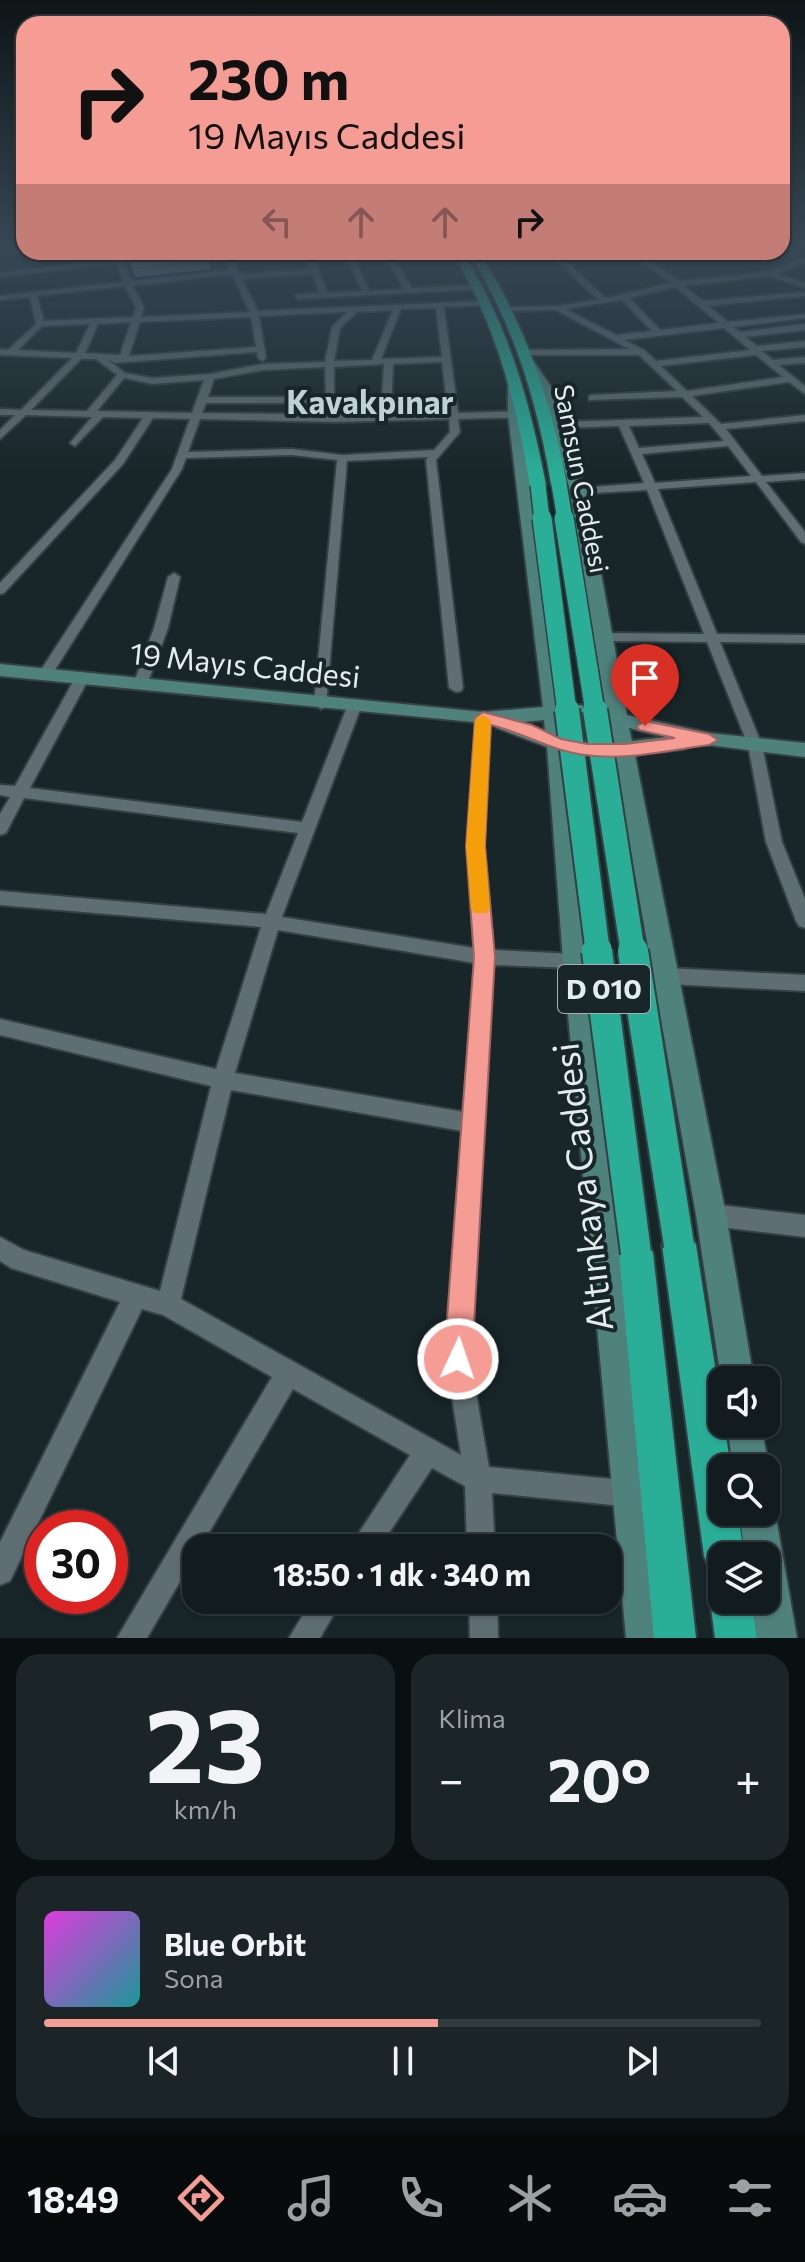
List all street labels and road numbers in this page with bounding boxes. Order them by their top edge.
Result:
street label: Samsun Caddesi [549,382,616,576]
street label: 19 Mayıs Caddesi [128,633,362,694]
road number: D 010 [558,965,650,1013]
street label: Altınkaya Caddesi [541,1041,621,1334]

